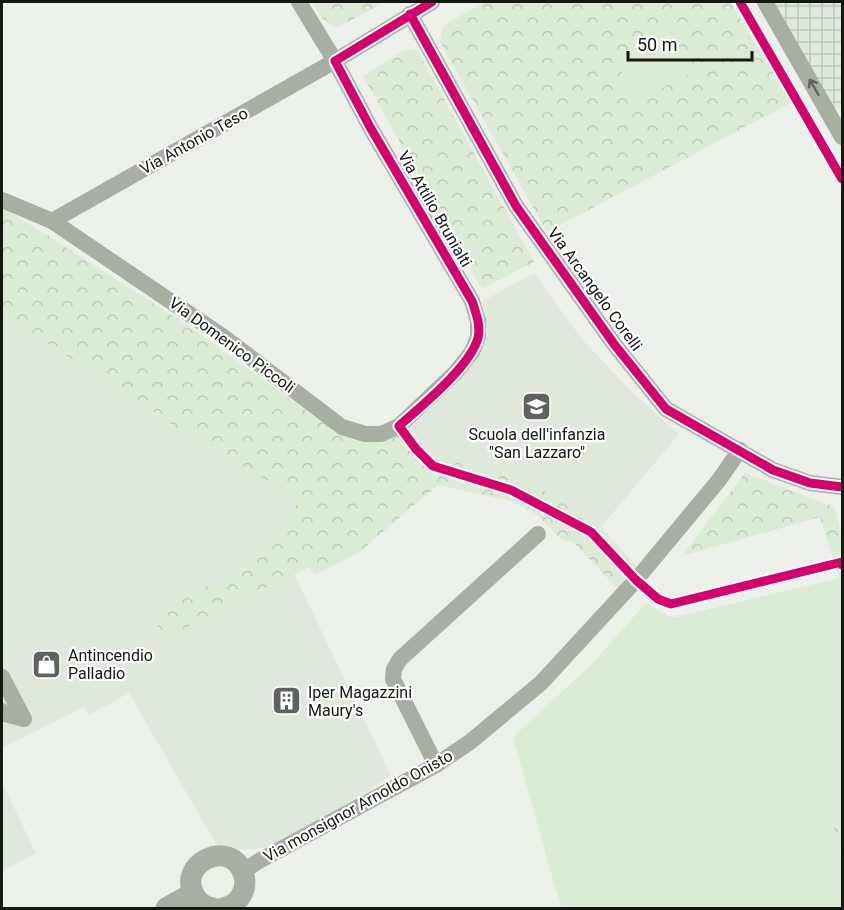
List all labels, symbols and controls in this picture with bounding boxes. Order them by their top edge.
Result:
scale bar [628,24,752,62]
text: 50 m [637,34,677,55]
one-way arrow [807,78,819,95]
street label: Via Antonio Teso [137,104,251,178]
street label: Via Attilio Brunialti [394,148,476,270]
street label: Via Arcangelo Corelli [544,224,646,354]
street label: Via Domenico Piccoli [165,293,299,397]
school or university icon: Scuola dell'infanzia "San Lazzaro" [521,390,553,422]
place label: Scuola dell'infanzia "San Lazzaro" [469,425,605,462]
place label: Antincendio Palladio [68,646,153,683]
shop icon: Antincendio Palladio [31,648,63,680]
place label: Iper Magazzini Maury's [308,683,412,720]
building icon: Iper Magazzini Maury's [271,685,303,717]
street label: Via monsignor Arnoldo Onisto [260,746,456,866]

